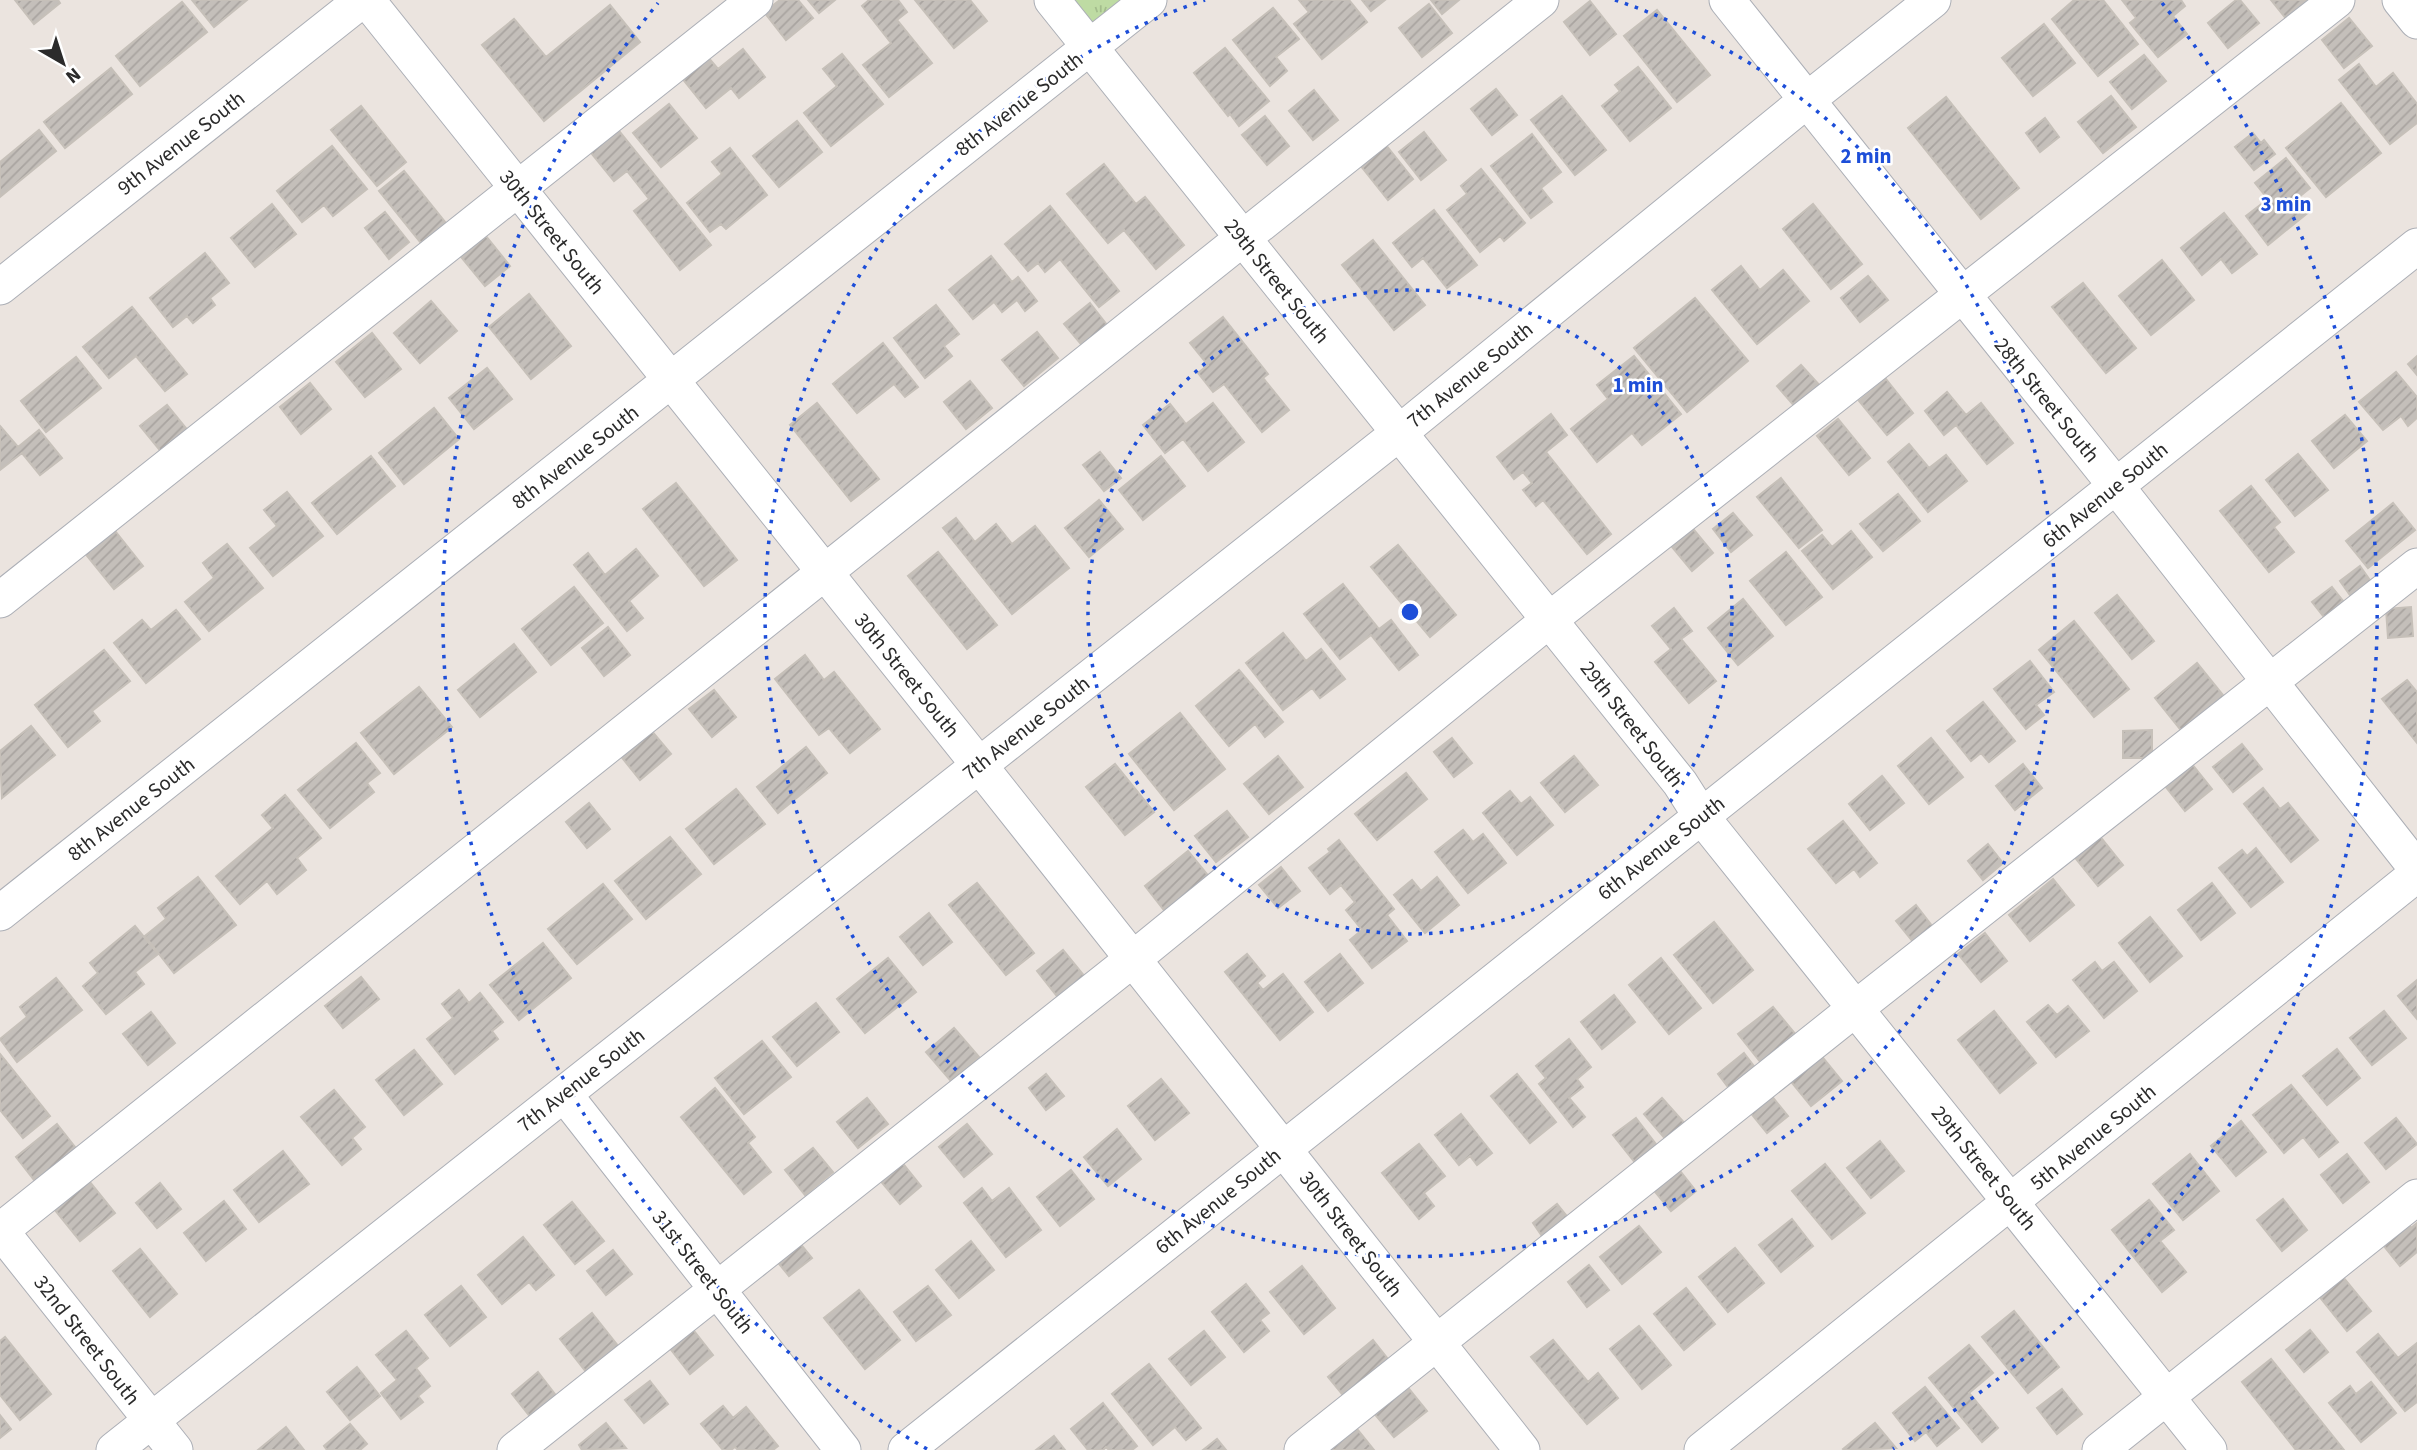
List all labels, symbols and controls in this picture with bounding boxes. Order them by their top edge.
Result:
north arrow [28,28,98,98]
street label: 8th Avenue South [949,45,1089,163]
text: N [59,61,86,90]
street label: 9th Avenue South [111,84,251,202]
text: 2 min [1840,141,1892,171]
street label: 30th Street South [492,163,612,301]
text: 3 min [2260,189,2312,219]
street label: 29th Street South [1217,212,1337,350]
street label: 7th Avenue South [1400,315,1540,435]
street label: 28th Street South [1987,331,2107,469]
text: 1 min [1612,370,1664,400]
street label: 8th Avenue South [505,398,645,516]
street label: 6th Avenue South [2035,435,2175,555]
centre of rings [1398,600,1422,624]
street label: 30th Street South [847,606,967,744]
street label: 29th Street South [1573,655,1691,793]
street label: 7th Avenue South [956,669,1096,787]
street label: 8th Avenue South [61,750,201,868]
street label: 6th Avenue South [1591,789,1731,907]
street label: 7th Avenue South [511,1021,651,1139]
street label: 5th Avenue South [2023,1077,2163,1197]
street label: 29th Street South [1924,1099,2044,1237]
street label: 6th Avenue South [1148,1141,1288,1261]
street label: 30th Street South [1292,1165,1410,1303]
street label: 31st Street South [645,1204,761,1340]
street label: 32nd Street South [27,1269,147,1411]

